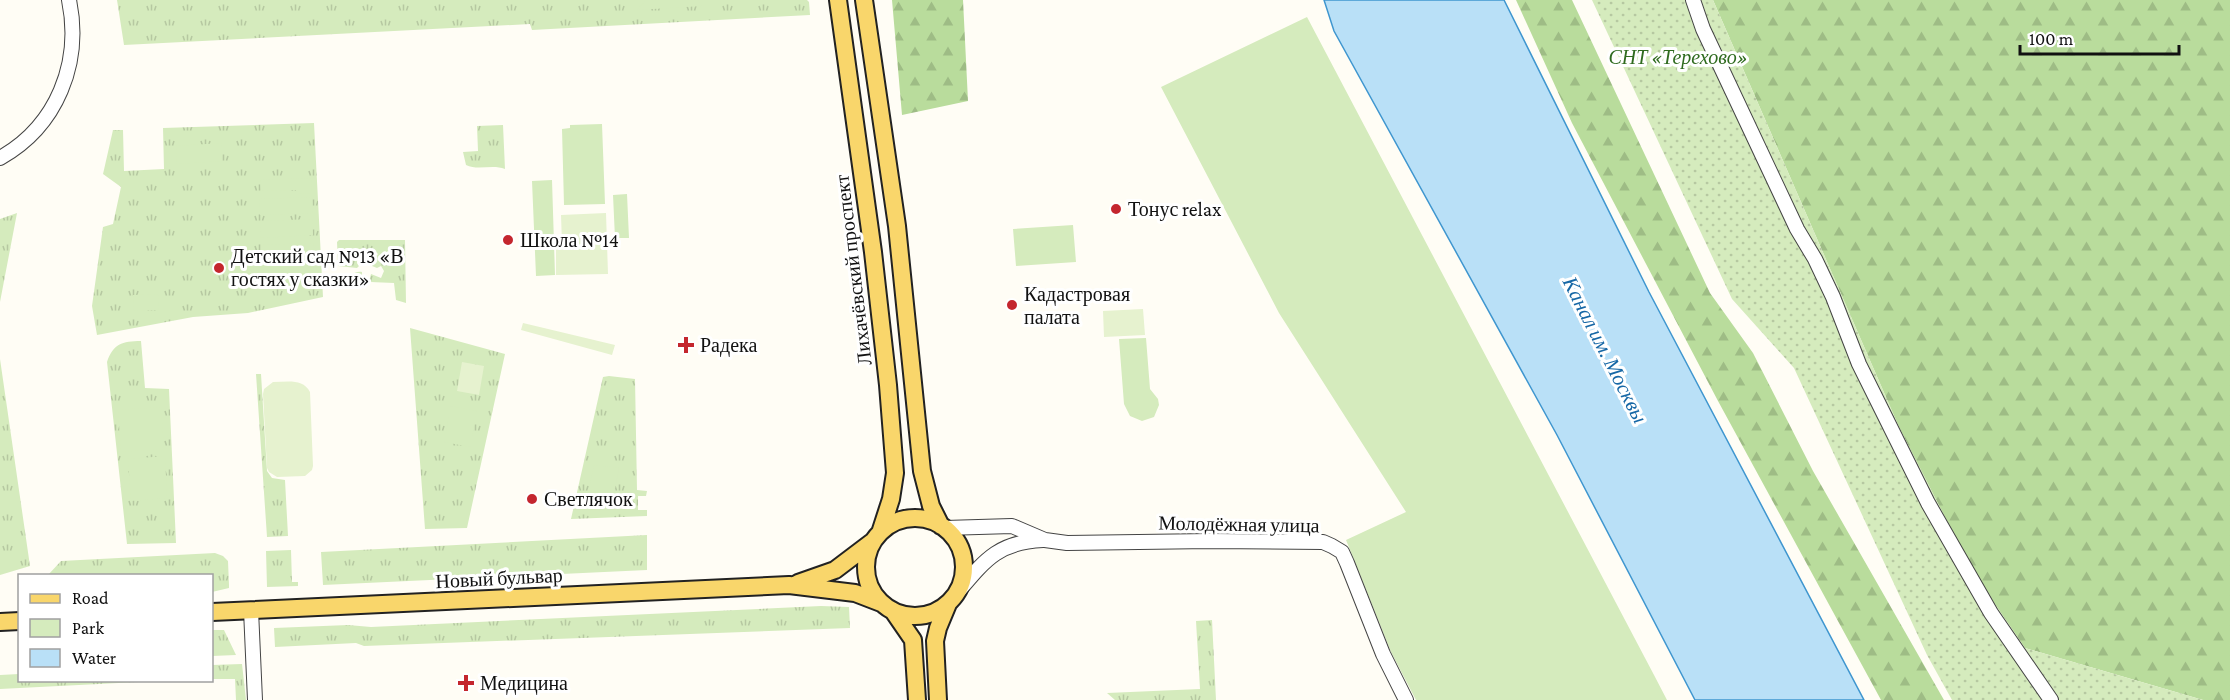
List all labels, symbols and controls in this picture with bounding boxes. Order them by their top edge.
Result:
scale bar [2020,18,2179,56]
text: 100 m [2029,29,2074,49]
park label: СНТ «Терехово» [1608,46,1748,69]
street label: Лихачёвский проспект [830,173,877,367]
place label: Тонус relax [1128,198,1222,221]
marker: Тонус relax [1109,202,1123,216]
place label: Школа №14 [520,229,619,251]
marker: Школа №14 [501,233,515,247]
place label: Детский сад №13 «В гостях у сказки» [231,245,404,291]
marker: Детский сад №13 «В гостях у сказки» [212,261,226,275]
water label: Канал им. Москвы [1557,272,1652,427]
place label: Кадастровая палата [1024,283,1130,328]
marker: Кадастровая палата [1005,298,1019,312]
place label: Радека [700,334,757,357]
marker: Радека [677,336,695,354]
place label: Светлячок [544,488,633,510]
marker: Светлячок [525,492,539,506]
street label: Молодёжная улица [1158,512,1320,537]
street label: Новый бульвар [435,564,563,593]
legend [18,574,213,682]
text: Road [72,588,109,608]
text: Park [72,618,104,638]
text: Water [72,648,117,668]
place label: Медицина [480,672,568,695]
marker: Медицина [457,674,475,692]

